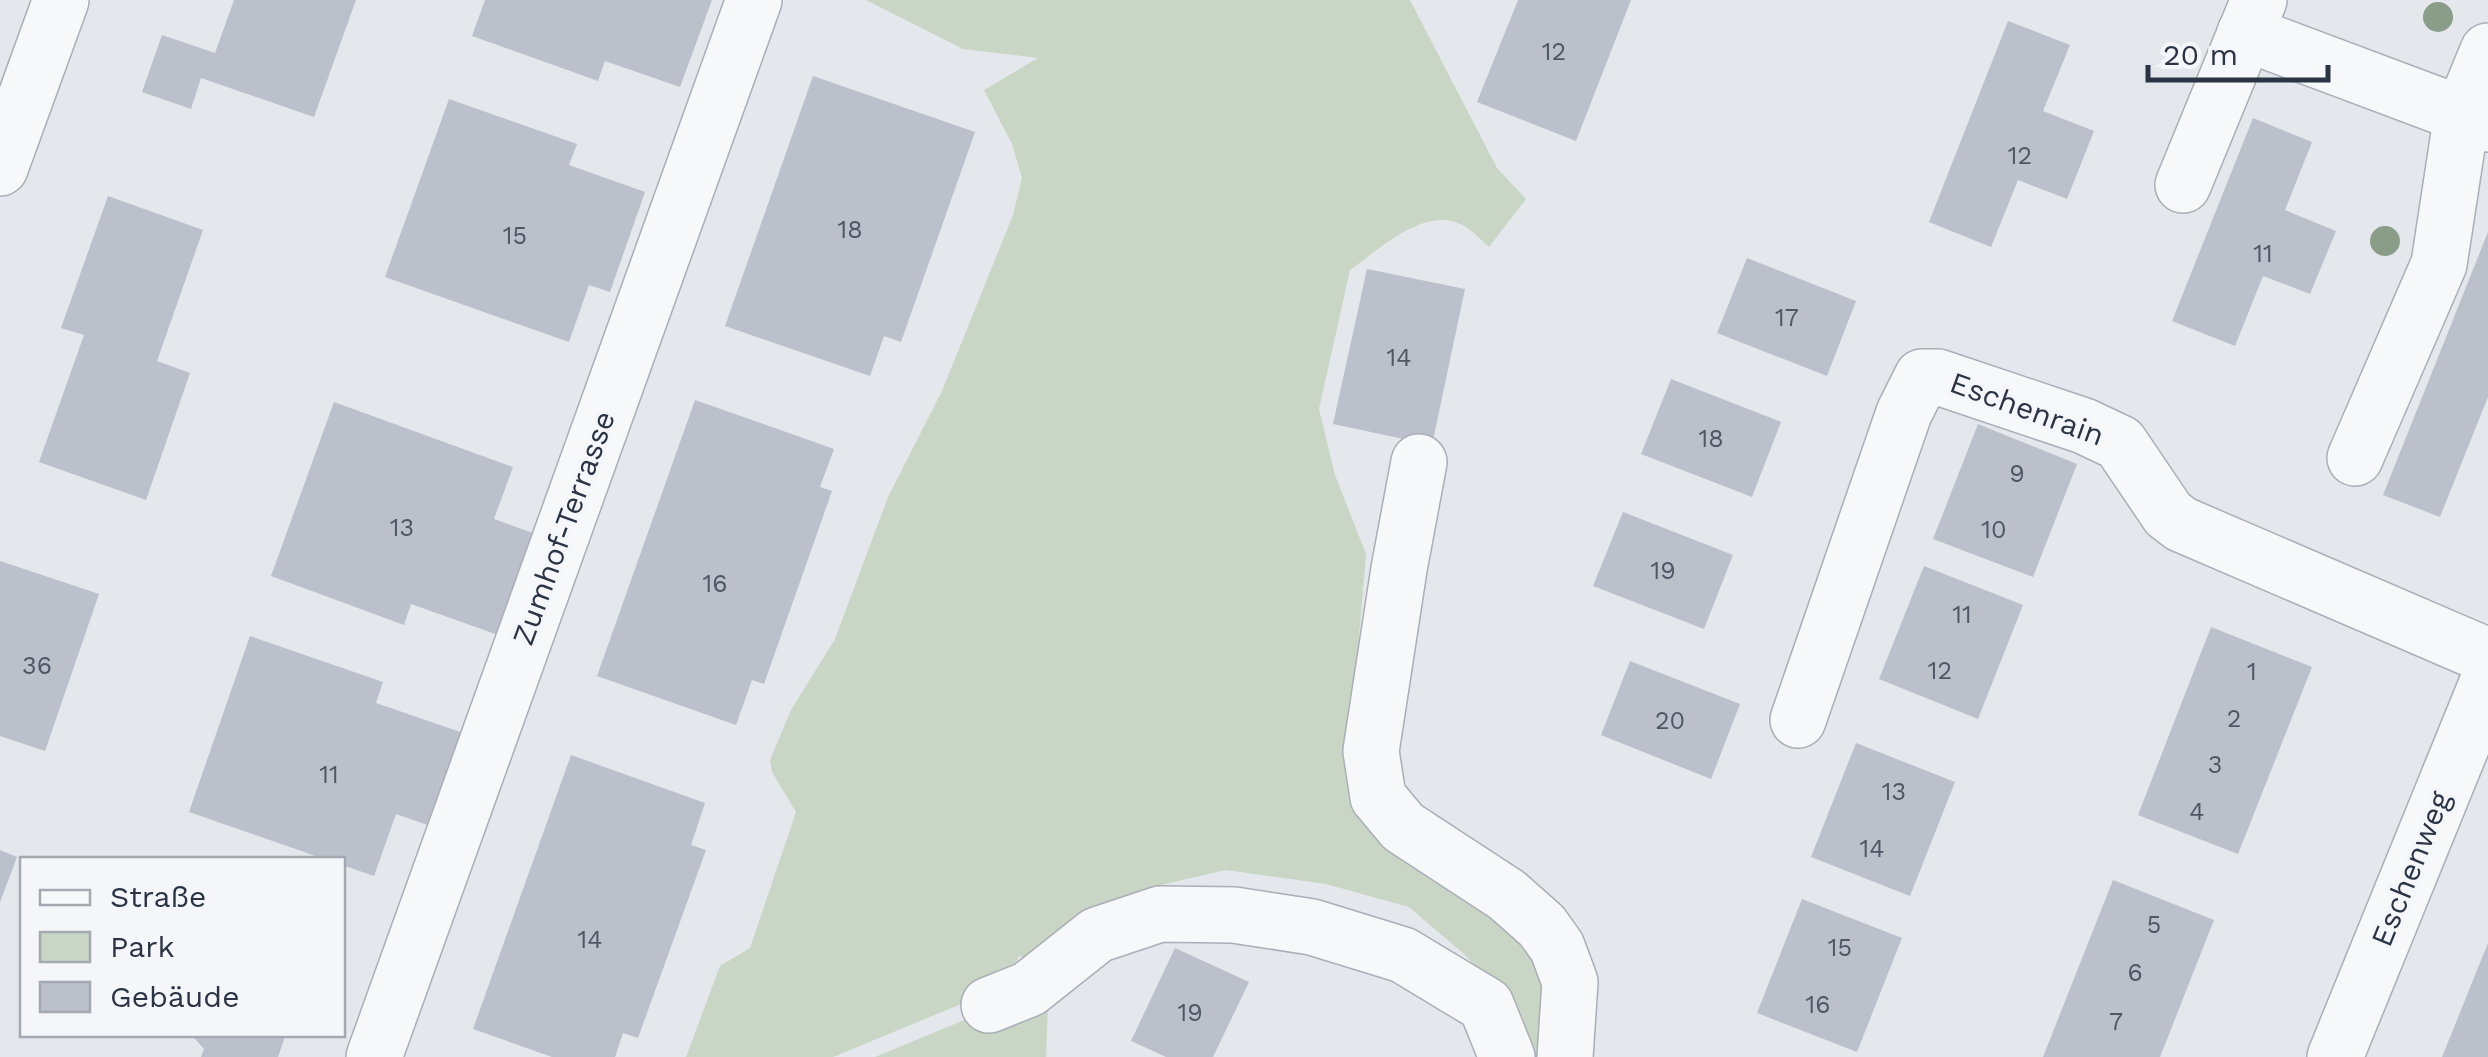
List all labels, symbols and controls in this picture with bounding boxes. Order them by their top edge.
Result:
scale bar [2148,20,2328,82]
house number: 12 [1542,37,1566,66]
text: 20 m [2163,37,2238,72]
house number: 12 [2008,141,2032,170]
house number: 18 [837,215,863,244]
house number: 15 [503,221,527,250]
house number: 11 [2253,239,2273,268]
house number: 17 [1775,303,1799,332]
house number: 14 [1386,343,1412,372]
street label: Eschenrain [1945,364,2109,453]
street label: Zumhof-Terrasse [505,406,622,650]
house number: 18 [1698,424,1724,453]
house number: 9 [2009,459,2025,488]
house number: 13 [390,513,414,542]
house number: 10 [1981,515,2007,544]
house number: 19 [1650,556,1676,585]
house number: 16 [703,569,727,598]
house number: 11 [1952,600,1972,629]
house number: 36 [22,651,52,680]
house number: 12 [1928,656,1952,685]
house number: 1 [2247,657,2257,686]
house number: 2 [2227,704,2241,733]
house number: 20 [1655,706,1685,735]
house number: 3 [2208,750,2222,779]
house number: 11 [319,760,339,789]
house number: 13 [1882,777,1906,806]
street label: Eschenweg [2364,786,2457,951]
house number: 4 [2189,797,2205,826]
house number: 14 [1859,834,1885,863]
legend [20,857,345,1037]
text: Straße [110,879,206,914]
house number: 5 [2147,910,2161,939]
house number: 14 [577,925,603,954]
text: Park [110,929,175,964]
house number: 15 [1828,933,1852,962]
house number: 6 [2127,958,2143,987]
text: Gebäude [110,979,239,1014]
house number: 16 [1806,990,1830,1019]
house number: 19 [1177,998,1203,1027]
house number: 7 [2109,1007,2123,1036]

